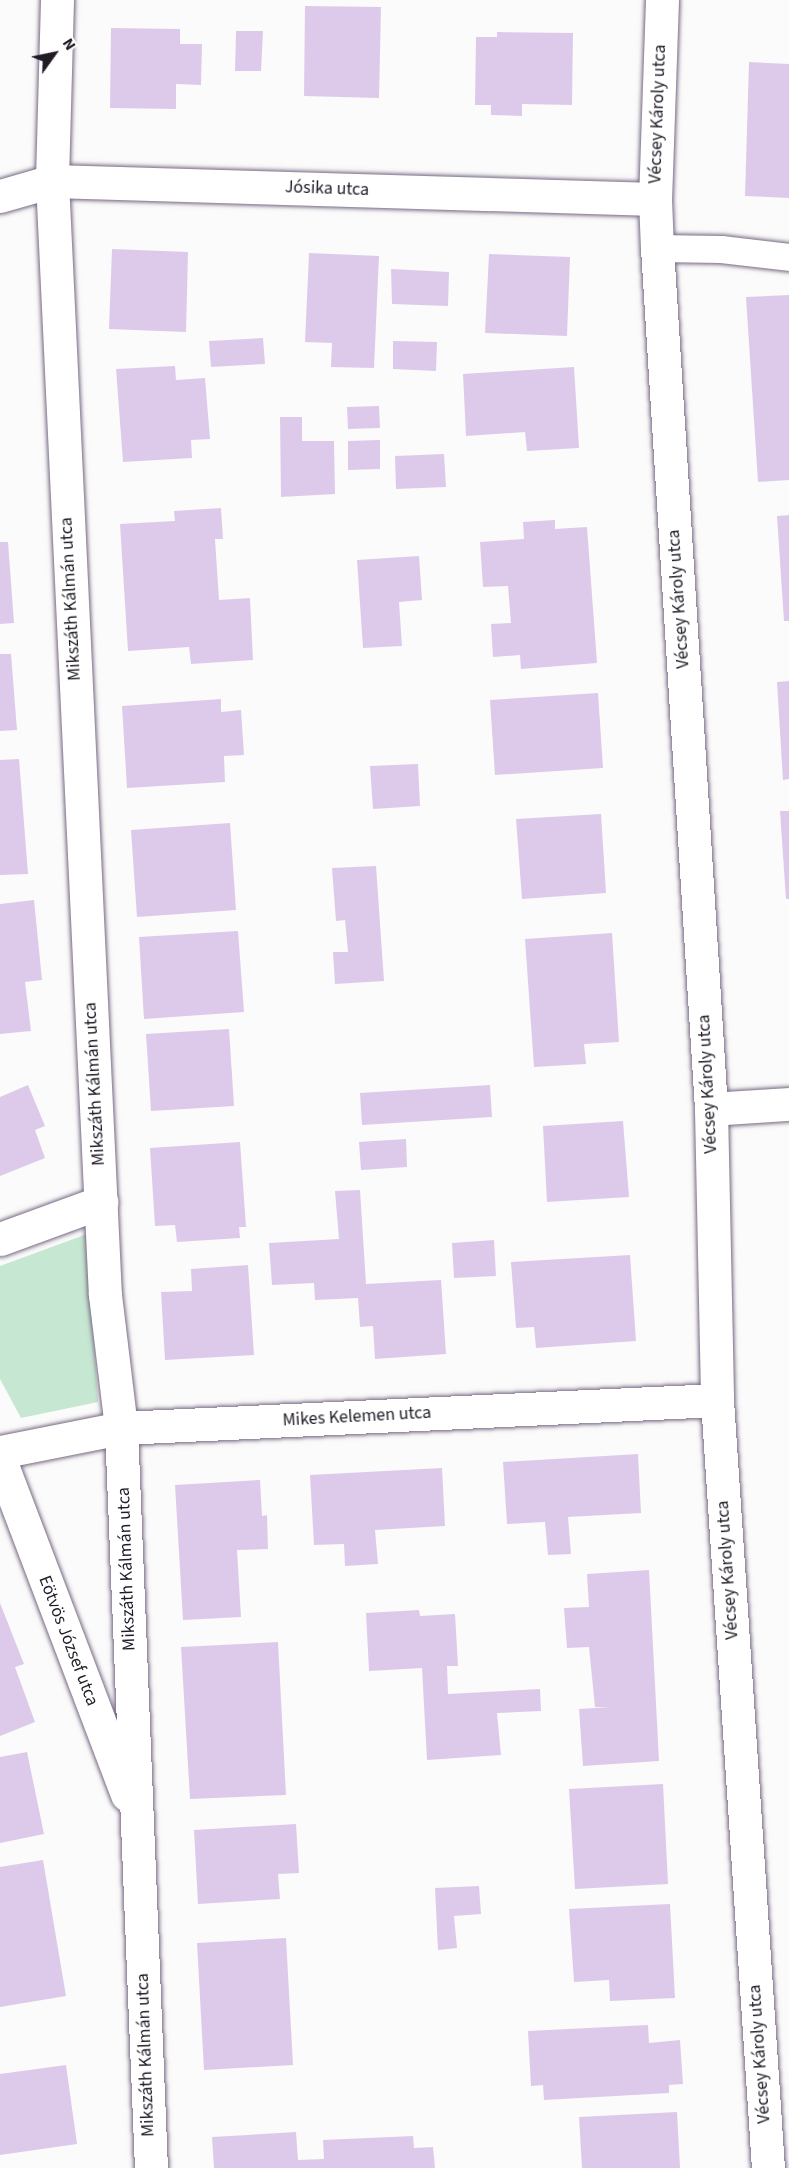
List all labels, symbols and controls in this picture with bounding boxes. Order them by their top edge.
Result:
north arrow [24,24,84,84]
text: N [57,34,81,55]
street label: Vécsey Károly utca [645,44,671,184]
street label: Jósika utca [284,177,370,201]
street label: Mikszáth Kálmán utca [56,517,86,681]
street label: Vécsey Károly utca [663,529,695,669]
street label: Mikszáth Kálmán utca [80,1002,110,1166]
street label: Vécsey Károly utca [694,1014,722,1154]
street label: Mikes Kelemen utca [282,1402,432,1432]
street label: Mikszáth Kálmán utca [113,1487,141,1651]
street label: Vécsey Károly utca [712,1500,744,1640]
street label: Eötvös József utca [33,1573,103,1709]
street label: Mikszáth Kálmán utca [132,1973,160,2137]
street label: Vécsey Károly utca [744,1984,776,2124]

